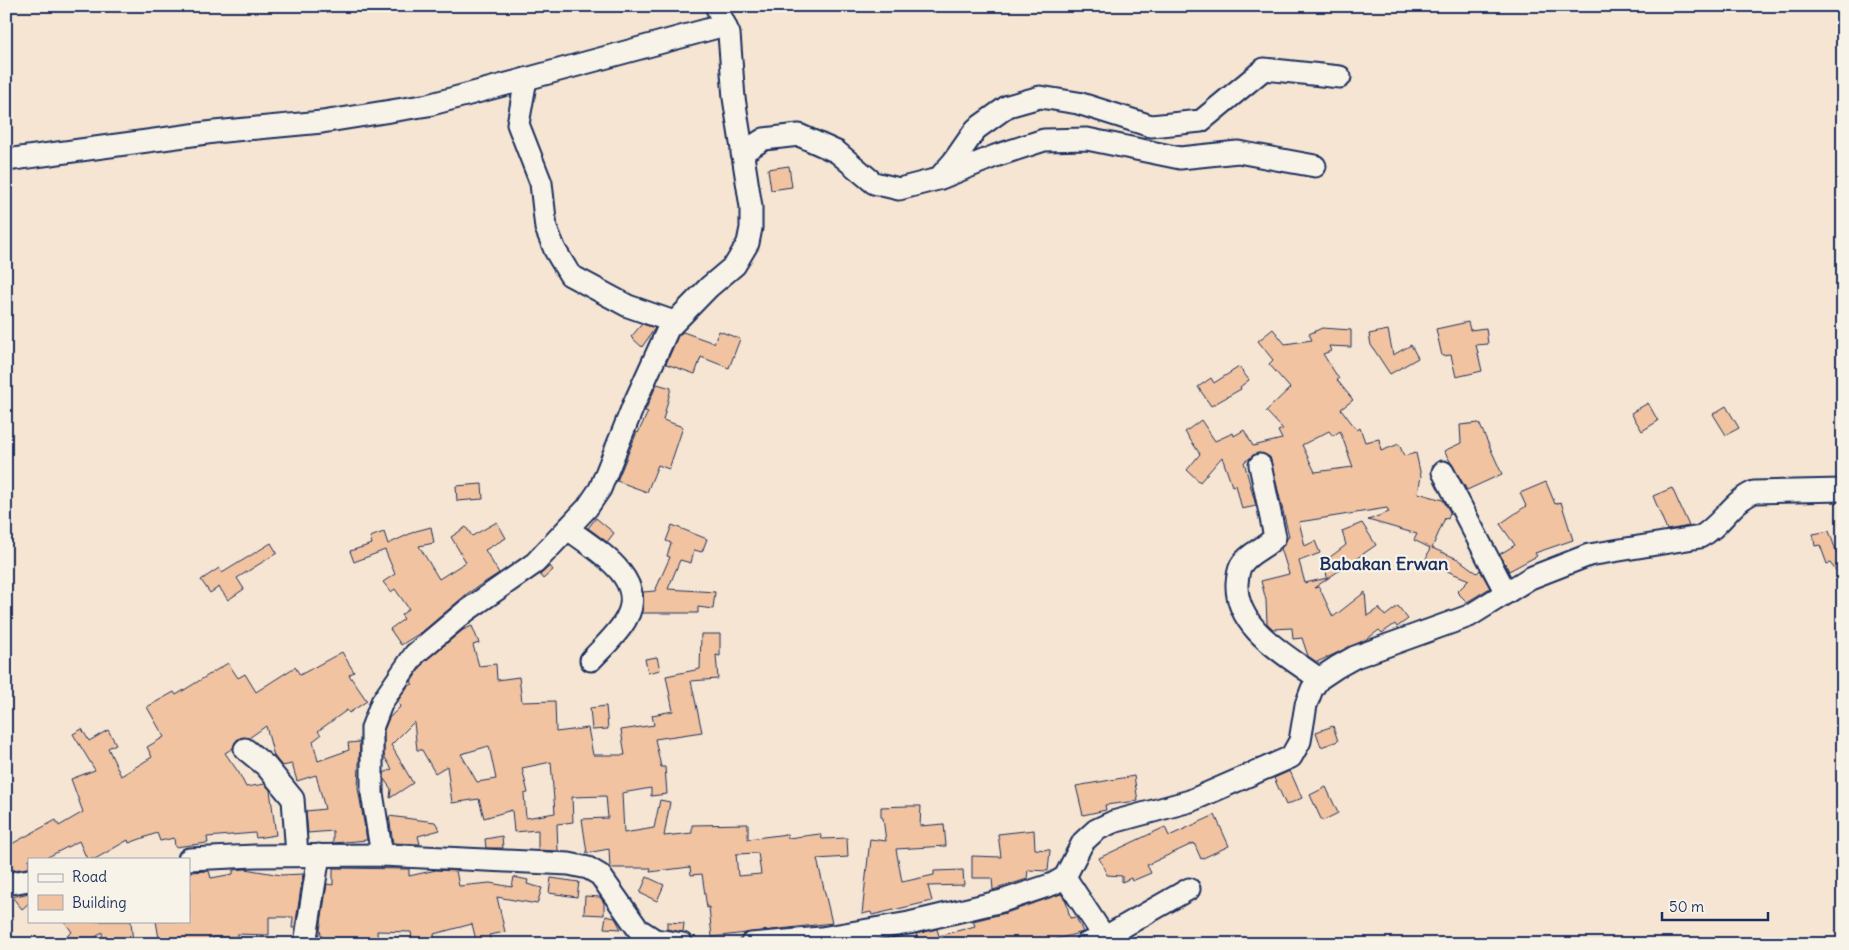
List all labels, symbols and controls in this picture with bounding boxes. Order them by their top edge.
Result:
district label: Babakan Erwan [1320,552,1449,575]
legend [28,858,190,922]
text: Road [72,867,107,886]
scale bar [1662,890,1768,922]
text: Building [72,893,127,912]
text: 50 m [1669,897,1704,916]

